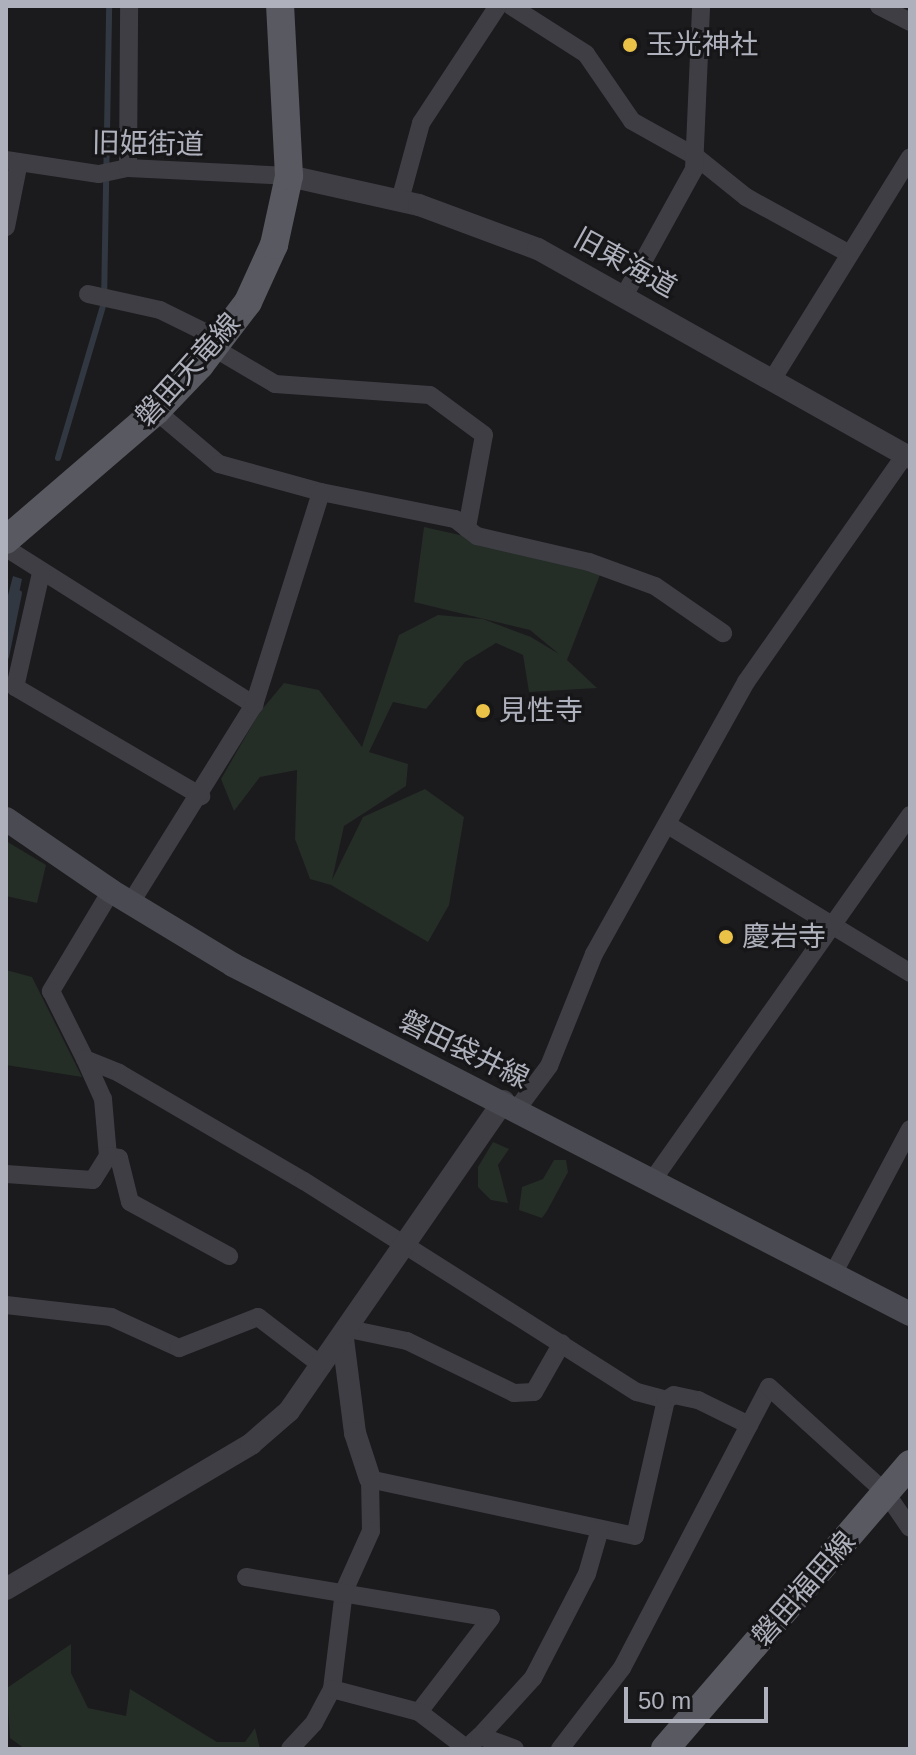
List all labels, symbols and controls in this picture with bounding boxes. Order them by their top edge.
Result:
place label: 玉光神社 [646,28,758,62]
marker: 玉光神社 [621,36,639,54]
street label: 旧姫街道 [92,126,204,162]
street label: 旧東海道 [568,221,682,305]
street label: 磐田天竜線 [129,307,247,433]
place label: 見性寺 [499,694,583,728]
marker: 見性寺 [474,702,492,720]
place label: 慶岩寺 [742,920,826,954]
marker: 慶岩寺 [717,928,735,946]
street label: 磐田袋井線 [394,1004,534,1096]
street label: 磐田福田線 [745,1525,863,1653]
scale bar [628,1671,772,1721]
text: 50 m [638,1687,691,1714]

